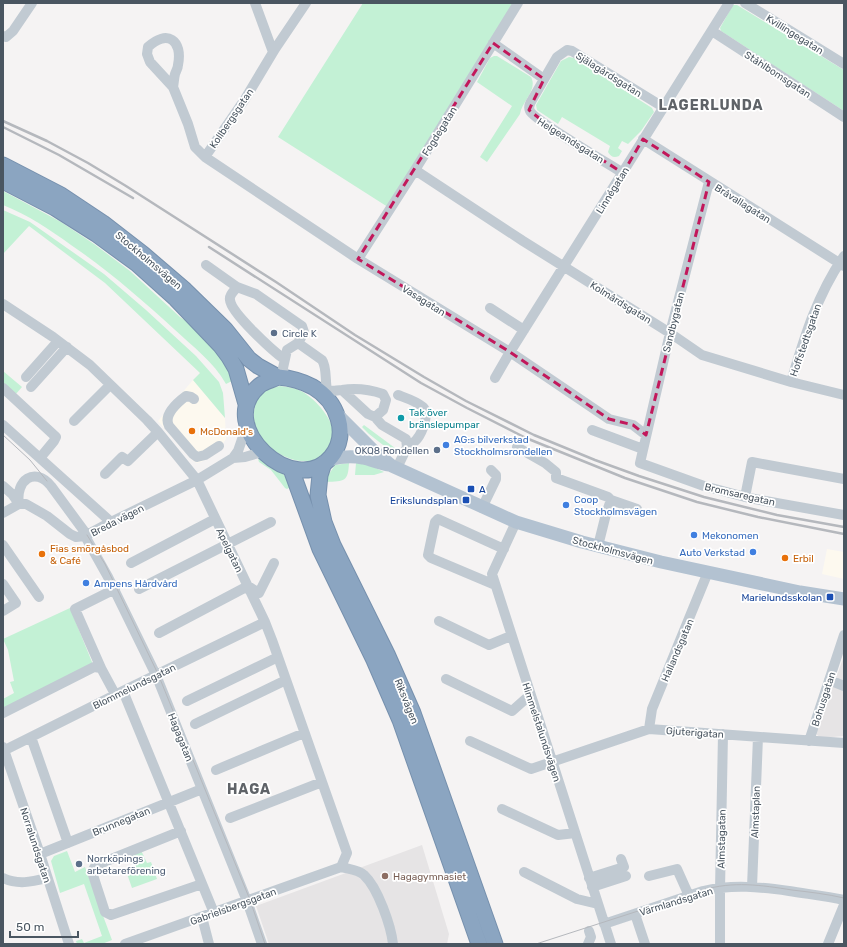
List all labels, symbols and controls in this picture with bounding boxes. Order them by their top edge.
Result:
street label: Kvillingegatan [764,12,825,57]
street label: Ståhlbomsgatan [742,49,813,101]
street label: Själagårdsgatan [573,50,644,100]
street label: Kollbergsgatan [207,86,256,151]
district label: LAGERLUNDA [658,97,764,114]
street label: Fogdegatan [420,105,460,158]
street label: Helgeandsgatan [535,116,606,166]
street label: Linnégatan [594,165,632,216]
street label: Bråvallagatan [712,182,773,226]
street label: Stockholmsvägen [113,229,184,292]
street label: Kolmårdsgatan [588,279,653,326]
street label: Vasagatan [399,283,447,319]
street label: Sandbygatan [661,291,687,354]
street label: Hoffstedtsgatan [788,302,824,378]
marker: Circle K [269,328,279,338]
place label: Circle K [282,328,317,340]
place label: Tak över bränslepumpar [409,407,480,431]
marker: Tak över bränslepumpar [396,413,406,423]
marker: McDonald's [187,426,197,436]
place label: McDonald's [200,426,253,438]
place label: AG:s bilverkstad Stockholmsrondellen [454,434,552,458]
marker: AG:s bilverkstad Stockholmsrondellen [441,440,451,450]
place label: OKQ8 Rondellen [355,445,429,457]
marker: OKQ8 Rondellen [432,445,442,455]
street label: Bromsaregatan [703,481,776,509]
marker: A [466,484,476,494]
place label: A [479,484,486,496]
place label: Coop Stockholmsvägen [574,494,657,518]
place label: Erikslundsplan [390,495,458,507]
marker: Erikslundsplan [461,495,471,505]
marker: Coop Stockholmsvägen [561,500,571,510]
street label: Breda vägen [89,502,146,539]
street label: Apelgatan [213,526,245,574]
marker: Mekonomen [689,530,699,540]
place label: Mekonomen [702,530,759,542]
street label: Stockholmsvägen [571,534,654,568]
place label: Fias smörgåsbod & Café [50,543,129,567]
place label: Auto Verkstad [680,547,745,559]
marker: Auto Verkstad [748,547,758,557]
marker: Fias smörgåsbod & Café [37,549,47,559]
marker: Erbil [780,553,790,563]
place label: Erbil [793,553,814,565]
marker: Ampens Hårdvård [81,578,91,588]
place label: Ampens Hårdvård [94,578,178,590]
place label: Marielundsskolan [741,592,822,604]
marker: Marielundsskolan [825,592,835,602]
street label: Hallandsgatan [659,617,697,684]
street label: Blommelundsgatan [91,662,178,712]
street label: Bohusgatan [810,671,838,728]
street label: Riksvägen [392,677,421,726]
street label: Himmelstalundsvägen [519,681,563,784]
street label: Hagagatan [165,711,195,763]
street label: Gjuterigatan [666,725,724,741]
district label: HAGA [227,781,271,798]
street label: Almstaplan [749,786,763,838]
street label: Brunnegatan [91,805,152,839]
street label: Norralundsgatan [17,806,53,884]
street label: Almstagatan [715,809,729,869]
place label: Norrköpings arbetareförening [87,853,166,877]
marker: Norrköpings arbetareförening [74,859,84,869]
marker: Hagagymnasiet [380,871,390,881]
place label: Hagagymnasiet [393,871,466,883]
street label: Värmlandsgatan [638,885,714,919]
street label: Gabrielsbergsgatan [189,886,278,928]
scale bar [10,913,78,939]
text: 50 m [16,920,44,934]

